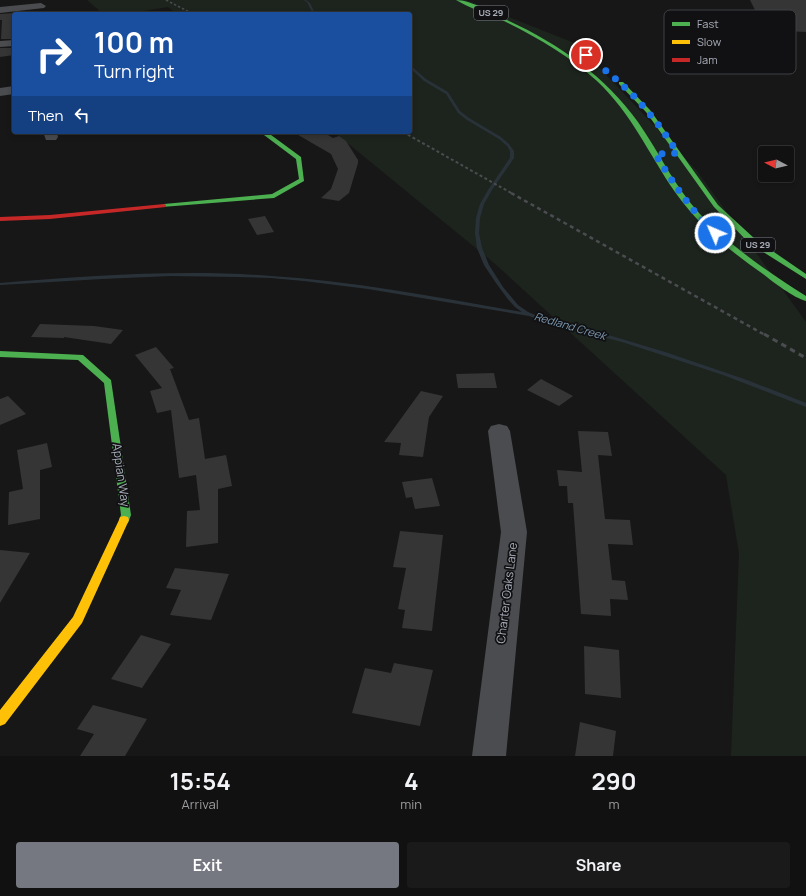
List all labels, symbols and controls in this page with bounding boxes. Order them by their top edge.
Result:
road number: US 29 [474,6,508,20]
legend [664,10,796,74]
text: Fast [697,16,719,31]
text: 100 m [94,23,174,61]
icon: right [28,28,80,80]
text: Slow [697,34,722,49]
pin [569,38,603,72]
icon: arrive [575,44,597,66]
text: Jam [697,52,718,67]
text: Turn right [94,59,175,83]
icon: left [71,104,93,126]
text: Then [28,105,63,126]
north arrow [758,146,794,182]
map controls [758,146,794,182]
position arrow [694,212,736,254]
road number: US 29 [741,238,775,252]
water label: Redland Creek [533,308,609,343]
street label: Appian Way [109,442,134,509]
street label: Charter Oaks Lane [492,541,521,644]
text: 15:54 [169,764,231,797]
text: 4 [404,764,419,797]
text: 290 [592,764,637,797]
text: Arrival [182,795,219,813]
text: min [400,795,422,813]
text: m [609,795,620,813]
button: Exit [16,842,399,888]
button: Share [407,842,790,888]

